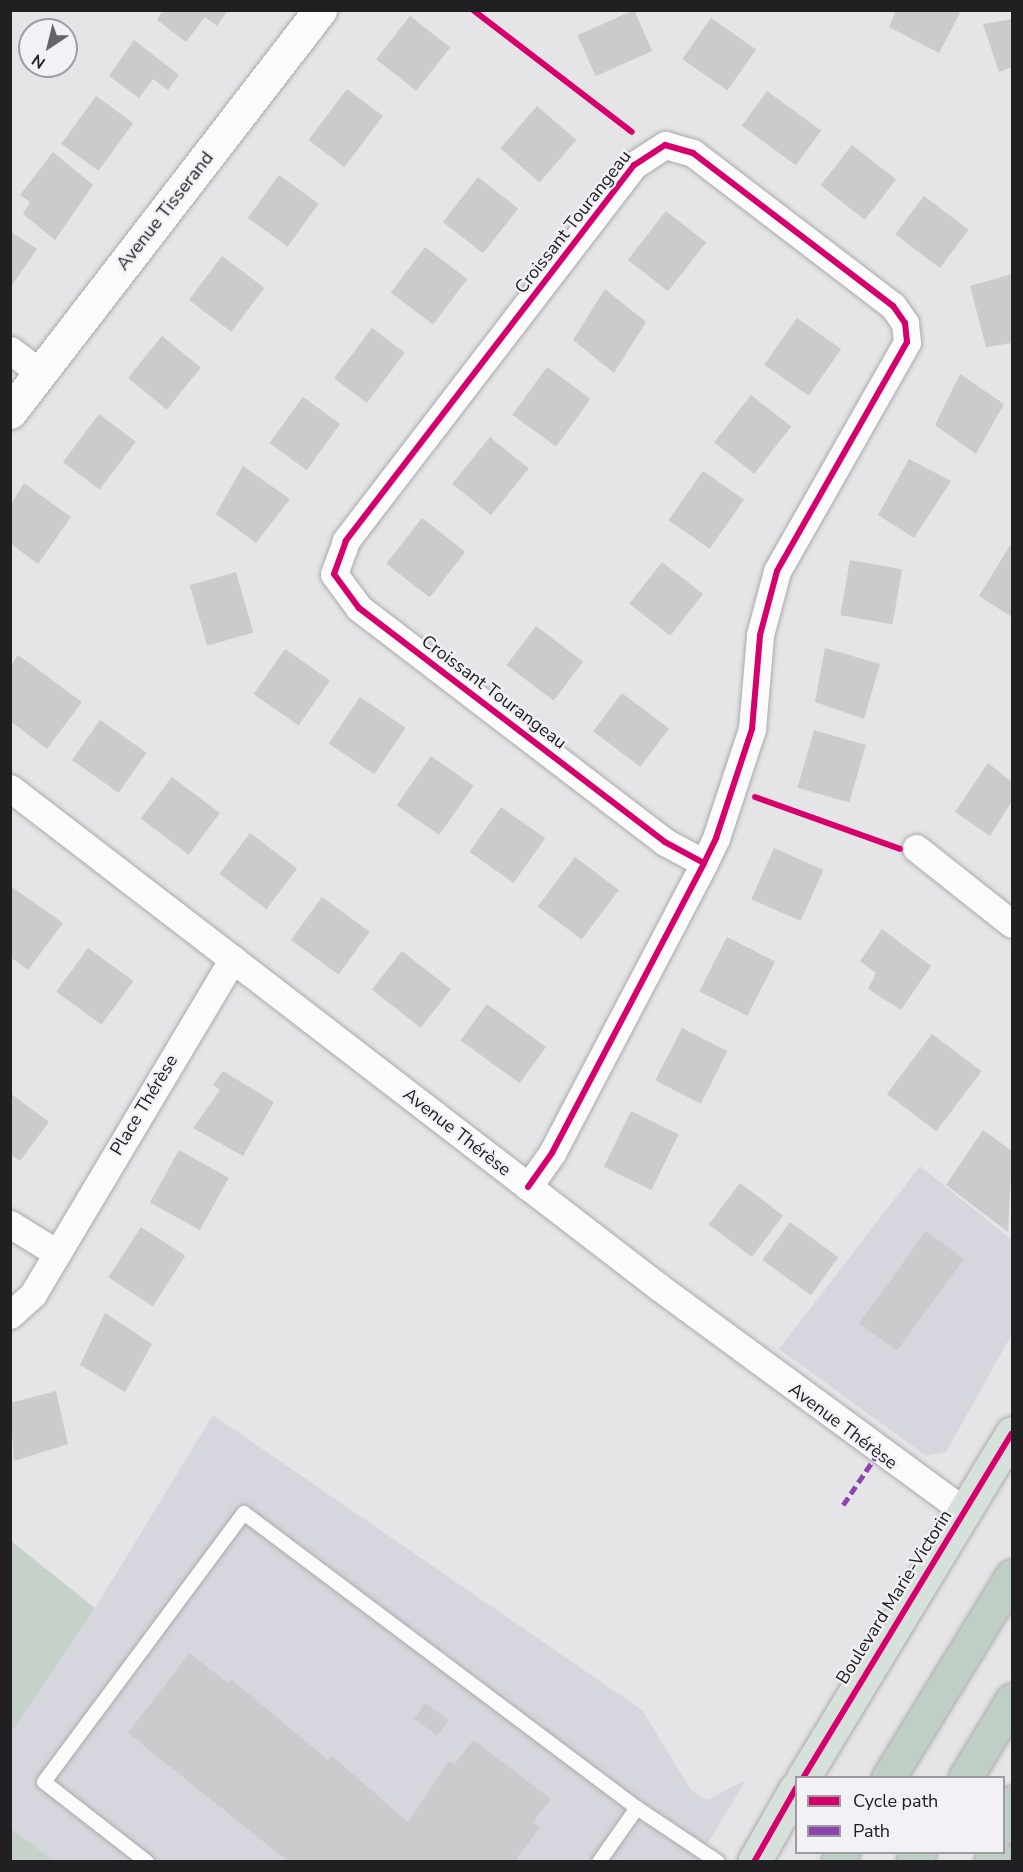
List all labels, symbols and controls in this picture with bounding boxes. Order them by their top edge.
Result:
north arrow [18,18,78,78]
text: N [28,49,50,74]
street label: Croissant Tourangeau [510,146,636,298]
street label: Avenue Tisserand [112,147,218,275]
street label: Croissant Tourangeau [417,630,571,754]
street label: Place Thérèse [106,1051,182,1159]
street label: Avenue Thérèse [399,1083,515,1181]
street label: Avenue Thérèse [784,1378,902,1474]
street label: Boulevard Marie-Victorin [832,1506,956,1688]
legend [795,1776,1005,1854]
text: Cycle path [853,1789,938,1813]
text: Path [853,1819,890,1843]

